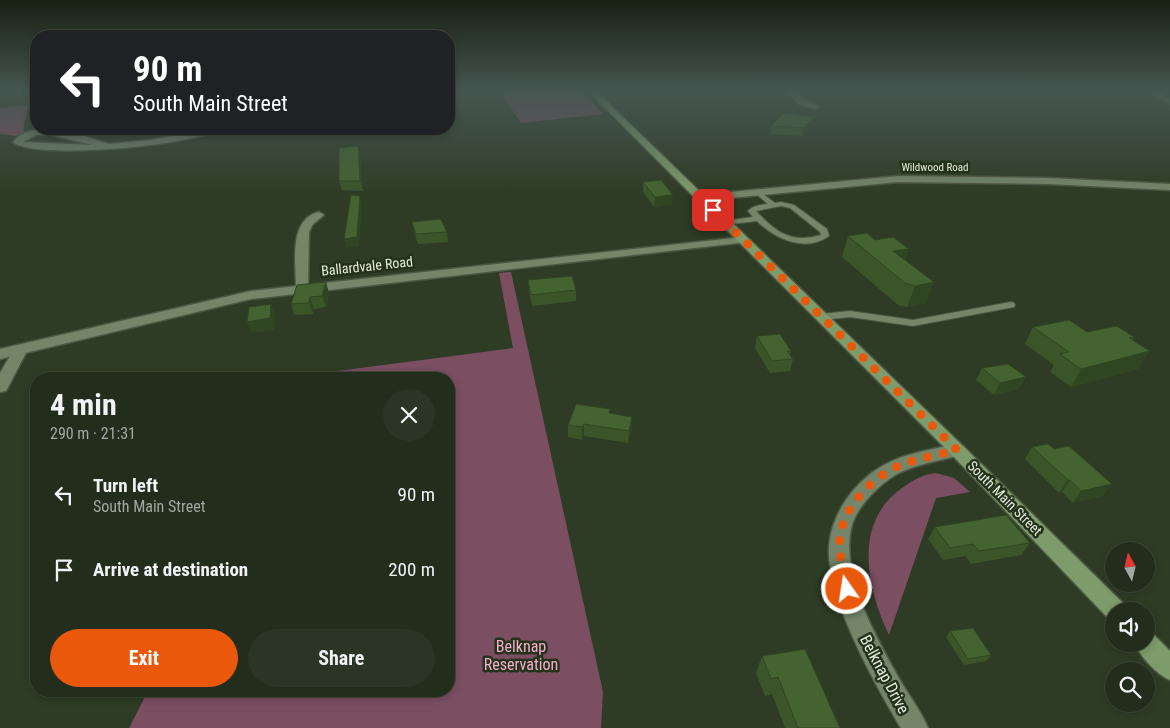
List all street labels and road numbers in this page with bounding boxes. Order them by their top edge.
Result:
street label: Wildwood Road [901,161,969,174]
street label: Ballardvale Road [320,253,414,279]
street label: South Main Street [965,458,1045,538]
street label: Belknap Drive [856,632,913,717]

